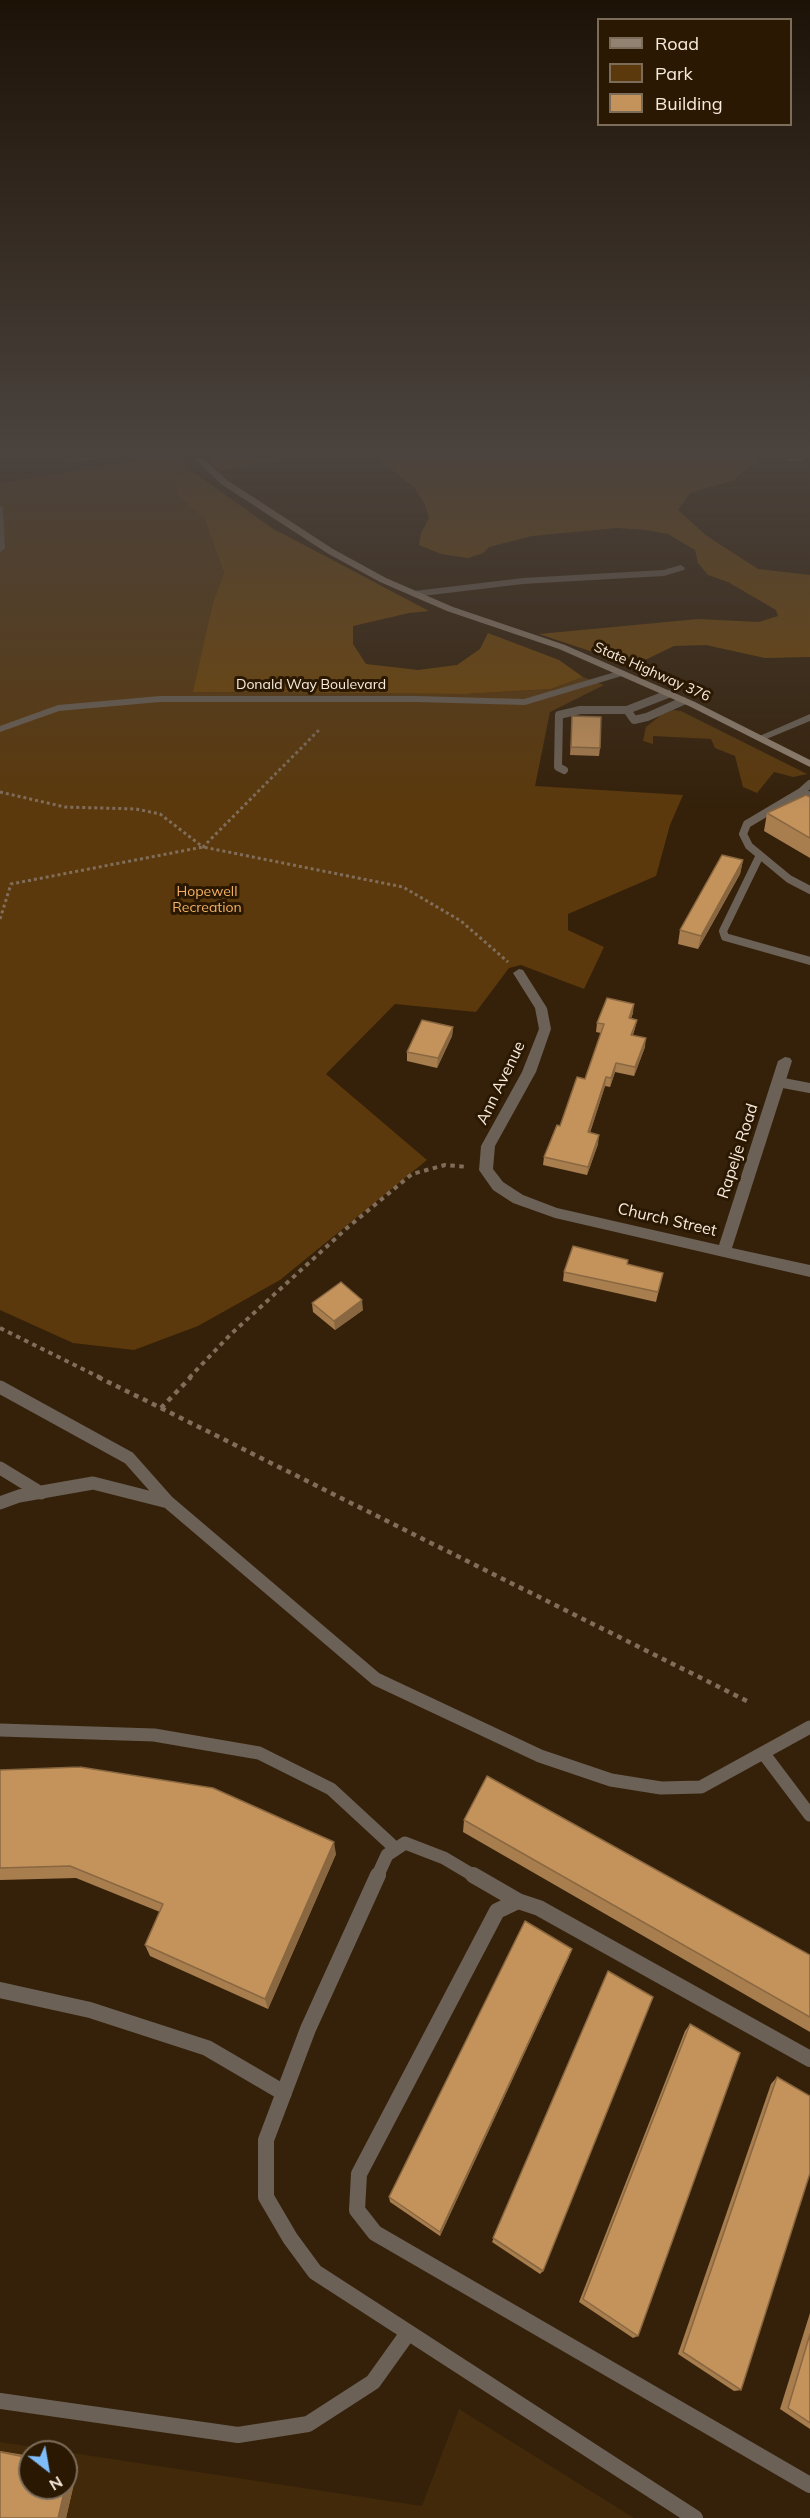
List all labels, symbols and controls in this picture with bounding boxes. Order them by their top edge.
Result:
legend [597,18,792,126]
text: Road [655,32,699,55]
text: Park [655,62,693,85]
text: Building [655,92,723,115]
street label: State Highway 376 [591,639,713,705]
street label: Donald Way Boulevard [236,677,386,693]
park label: Hopewell Recreation [172,884,242,916]
street label: Ann Avenue [473,1038,529,1128]
street label: Rapelje Road [714,1101,762,1201]
street label: Church Street [616,1199,718,1241]
north arrow [18,2440,78,2500]
text: N [46,2472,67,2495]

